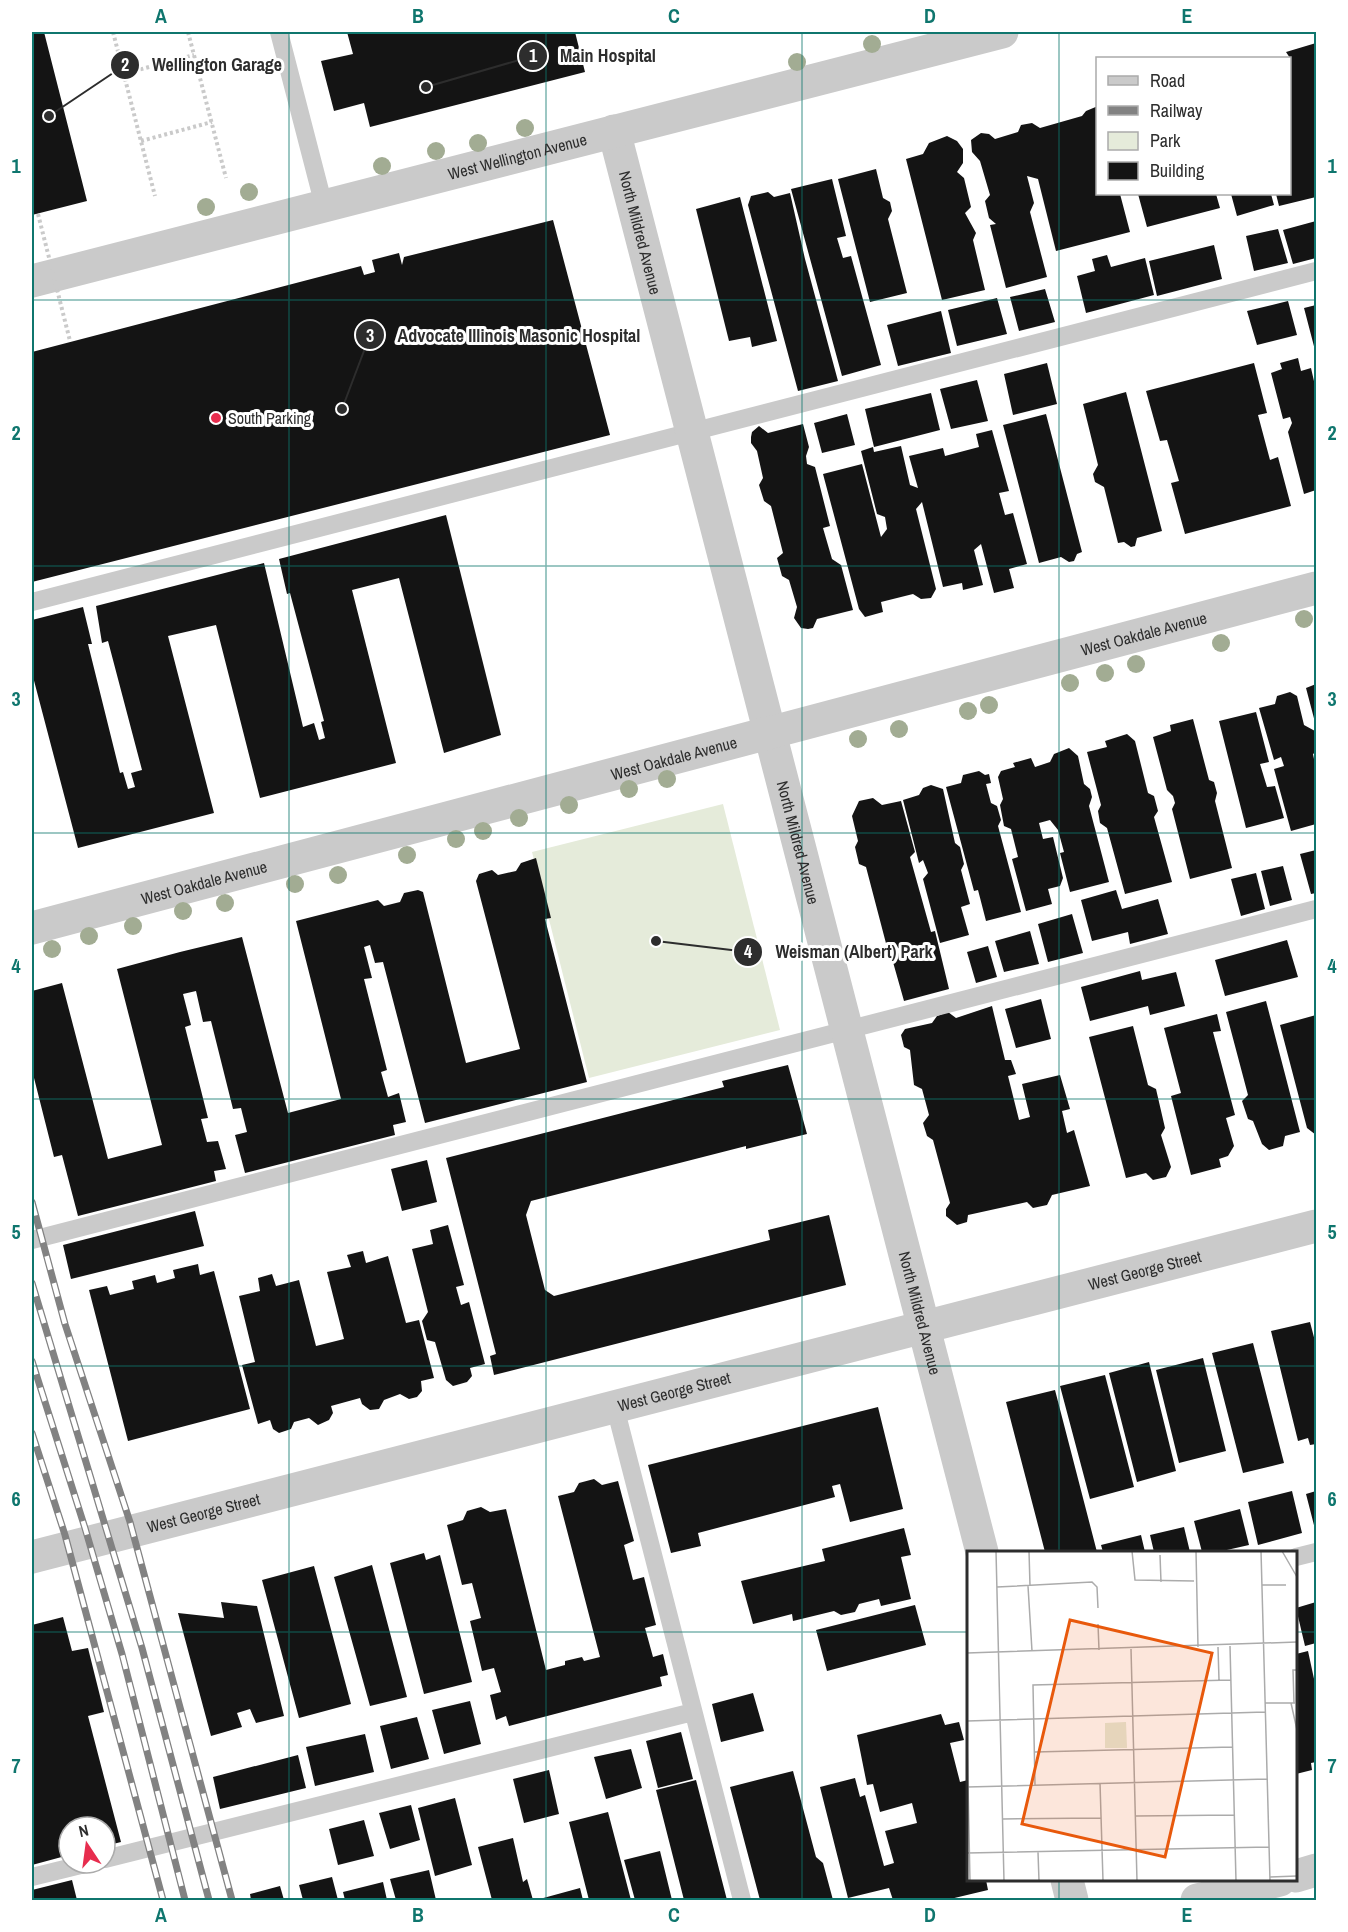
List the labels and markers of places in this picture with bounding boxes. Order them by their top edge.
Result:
callout: Main Hospital [518,38,668,74]
callout: Wellington Garage [110,47,294,83]
callout: Advocate Illinois Masonic Hospital [355,317,652,353]
place label: South Parking [228,407,312,429]
marker: South Parking [209,411,223,425]
callout: Weisman (Albert) Park [733,934,945,970]

